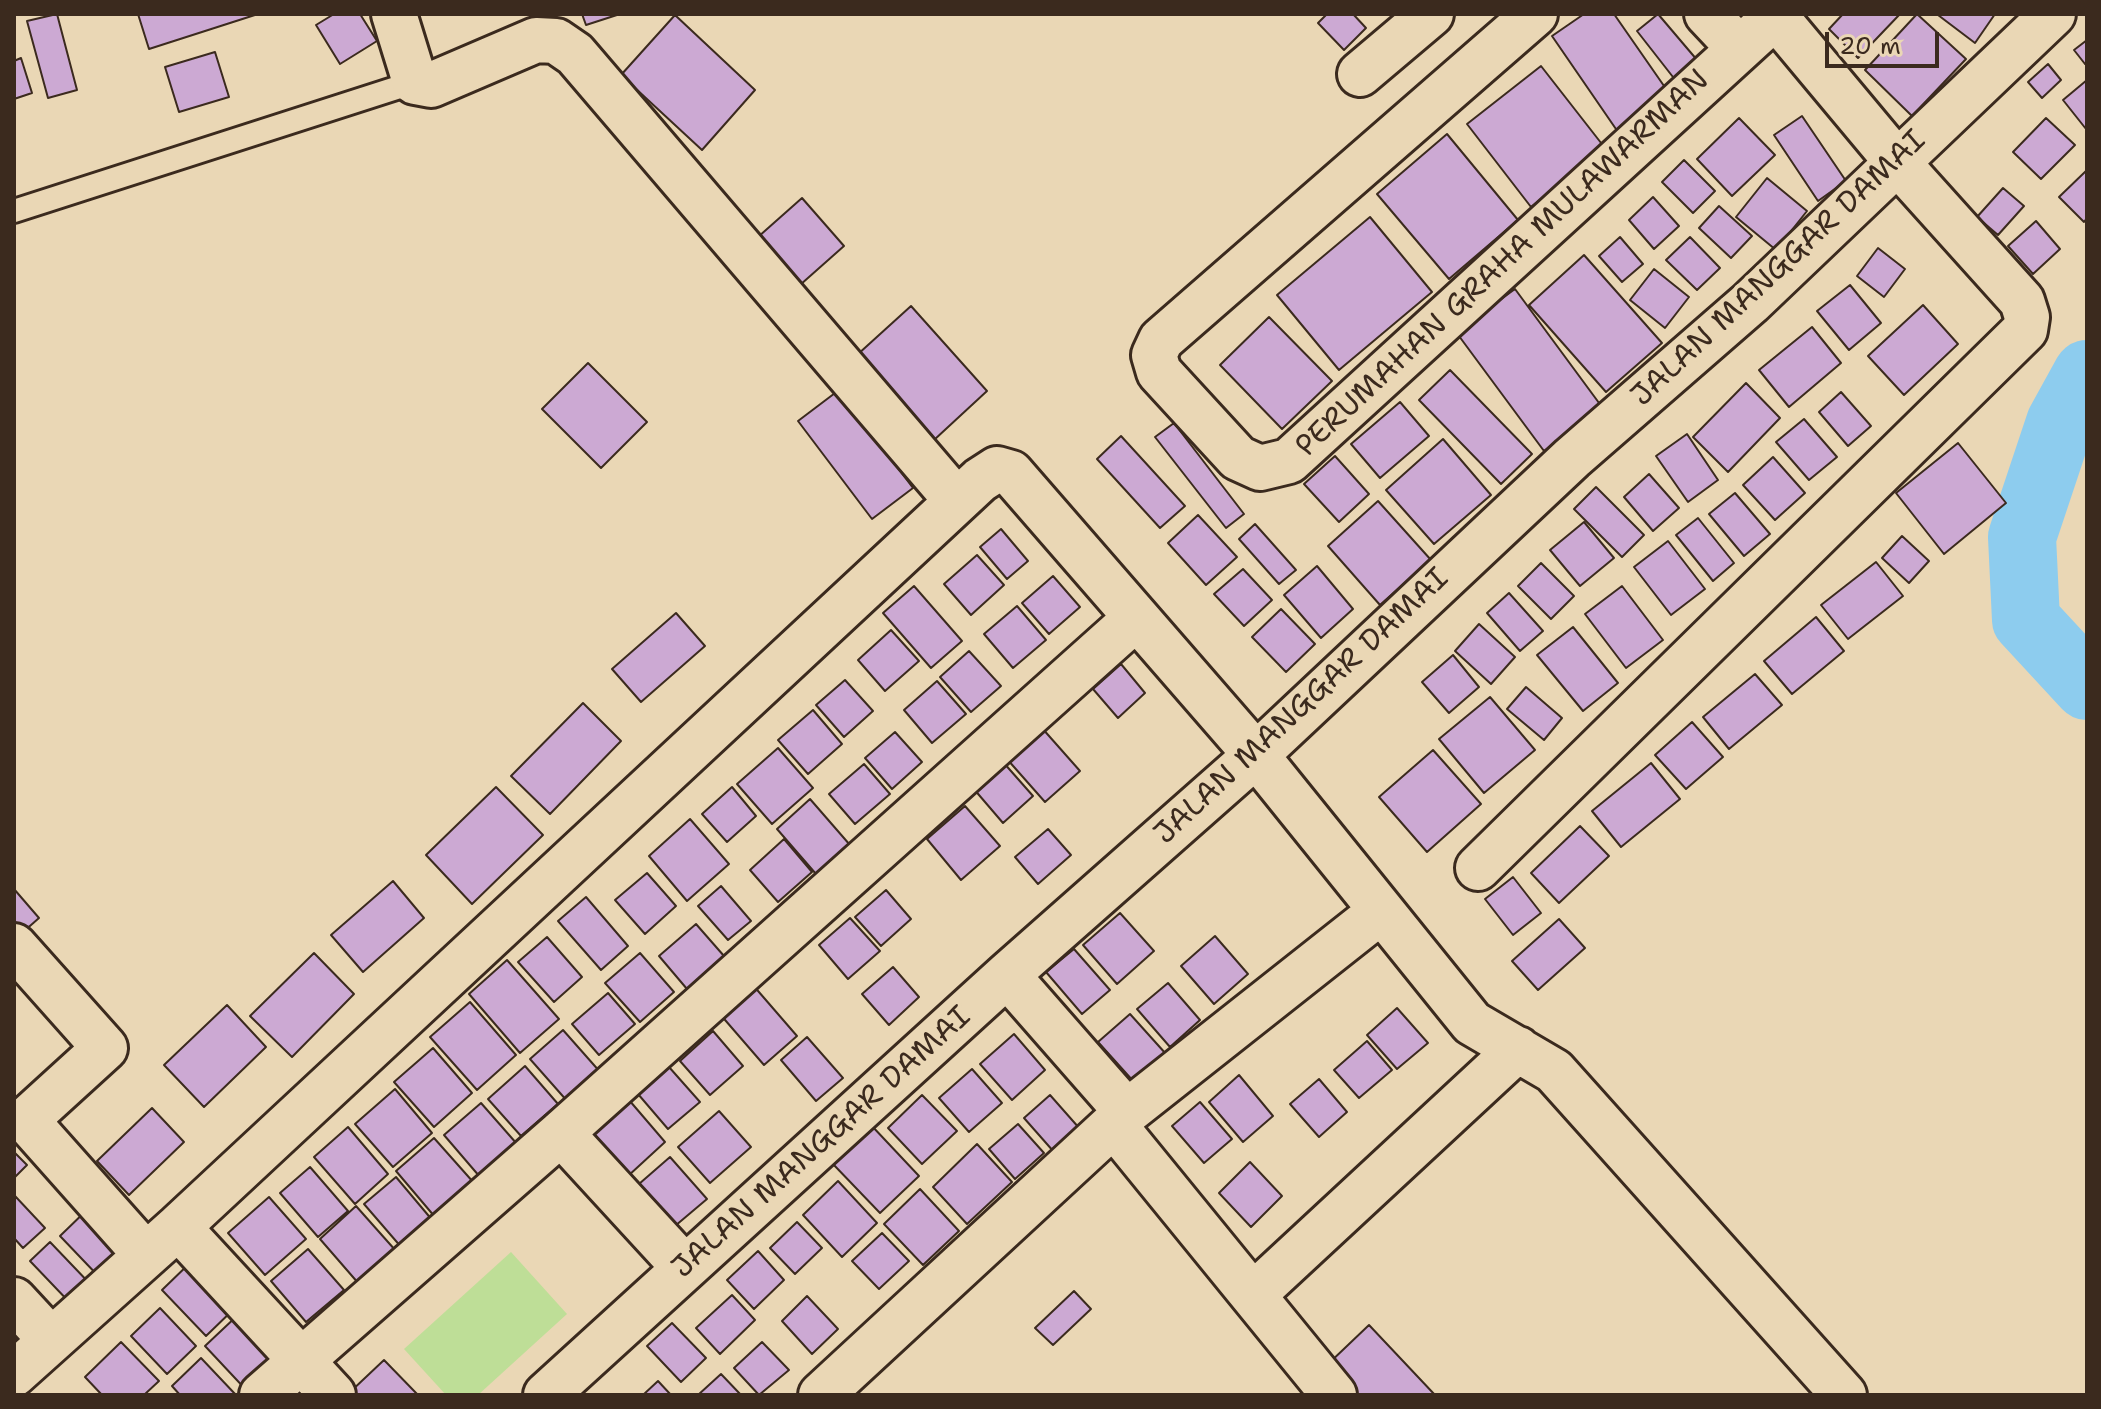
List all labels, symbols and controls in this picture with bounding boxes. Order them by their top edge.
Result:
scale bar [1829,16,1943,66]
text: 20 m [1839,30,1901,62]
street label: PERUMAHAN GRAHA MULAWARMAN [1289,63,1717,465]
street label: JALAN MANGGAR DAMAI [1625,123,1933,415]
street label: JALAN MANGGAR DAMAI [1148,561,1456,853]
street label: JALAN MANGGAR DAMAI [666,1000,978,1286]

